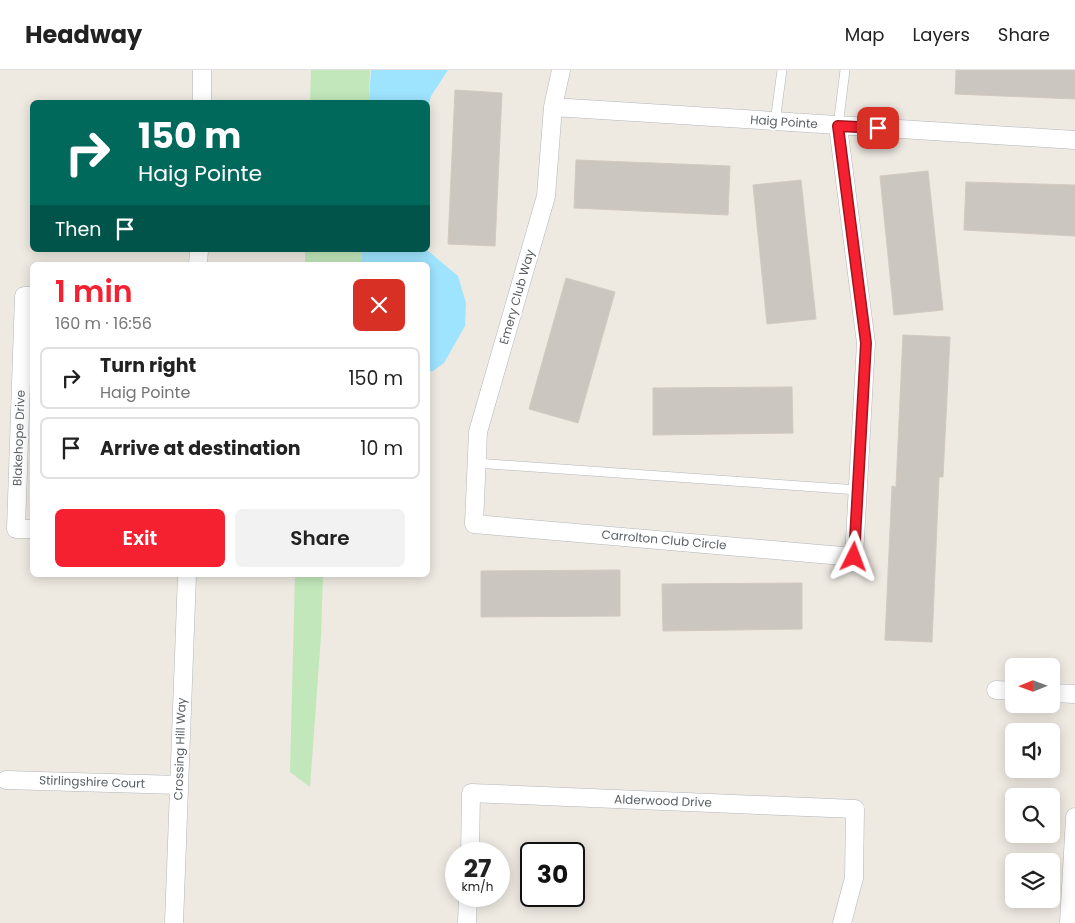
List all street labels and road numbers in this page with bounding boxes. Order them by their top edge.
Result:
street label: Haig Pointe [750,111,818,132]
street label: Emery Club Way [495,247,538,346]
street label: Blakehope Drive [8,390,29,486]
street label: Carrolton Club Circle [601,526,727,553]
street label: Crossing Hill Way [169,697,190,801]
street label: Stirlingshire Court [39,771,145,792]
street label: Alderwood Drive [614,790,712,811]

